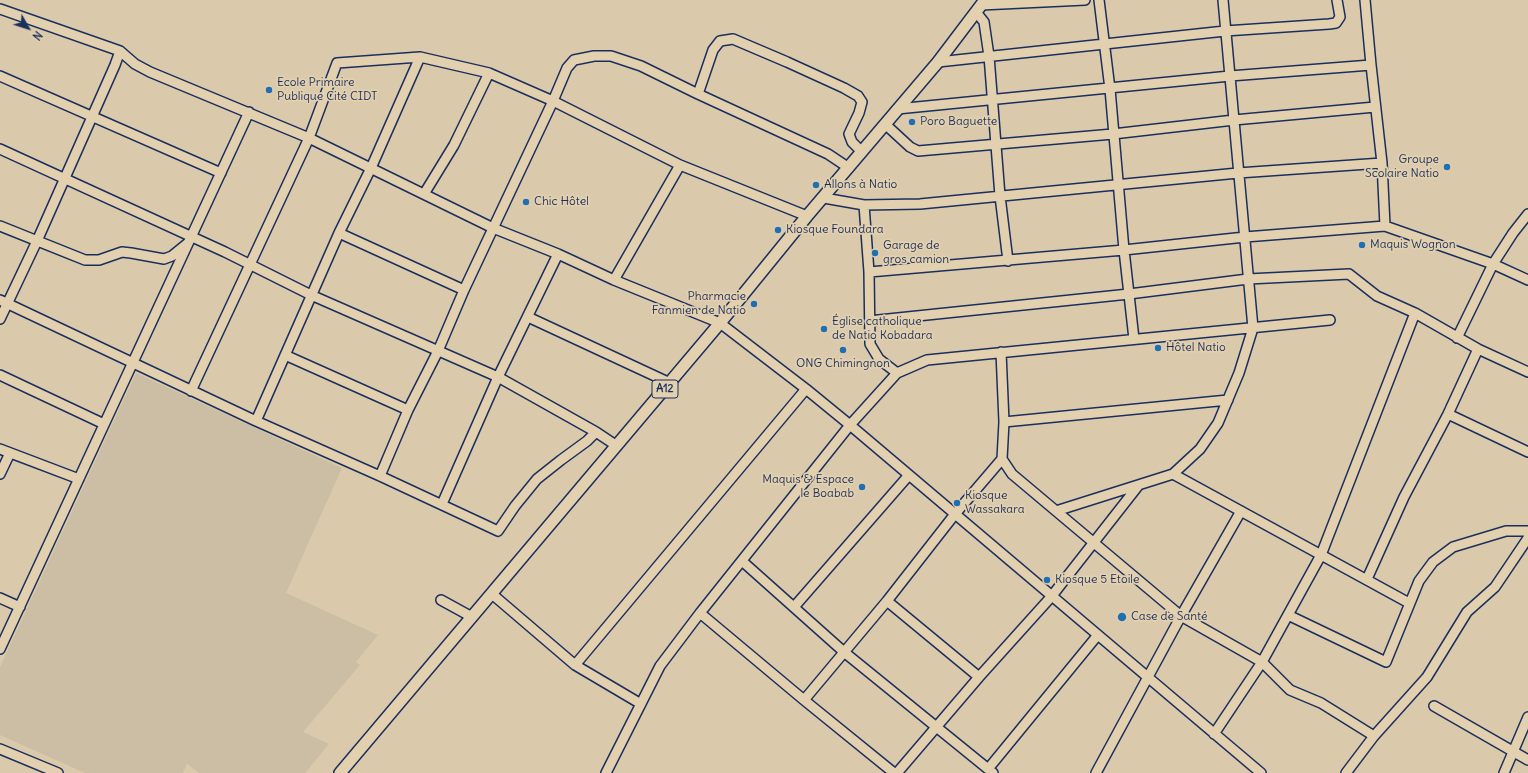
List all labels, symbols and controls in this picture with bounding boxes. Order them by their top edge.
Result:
north arrow [8,8,48,48]
text: N [29,28,45,43]
place label: Ecole Primaire Publique Cité CIDT [277,76,377,104]
marker: Ecole Primaire Publique Cité CIDT [264,85,274,95]
place label: Poro Baguette [920,115,997,129]
marker: Poro Baguette [907,117,917,127]
place label: Groupe Scolaire Natio [1365,153,1439,181]
marker: Groupe Scolaire Natio [1442,162,1452,172]
place label: Allons à Natio [824,178,897,192]
marker: Allons à Natio [811,180,821,190]
place label: Chic Hôtel [534,195,589,209]
marker: Chic Hôtel [521,197,531,207]
place label: Kiosque Foundara [786,223,884,237]
marker: Kiosque Foundara [773,225,783,235]
place label: Maquis Wognon [1370,238,1456,252]
place label: Garage de gros camion [883,239,949,267]
marker: Maquis Wognon [1357,240,1367,250]
marker: Garage de gros camion [870,248,880,258]
place label: Pharmacie Fanmien de Natio [652,290,746,318]
marker: Pharmacie Fanmien de Natio [749,299,759,309]
place label: Église catholique de Natio Kobadara [832,315,933,343]
marker: Église catholique de Natio Kobadara [819,324,829,334]
place label: Hôtel Natio [1166,341,1226,355]
marker: Hôtel Natio [1153,343,1163,353]
marker: ONG Chimingnon [838,345,848,355]
place label: ONG Chimingnon [796,357,890,371]
road number: A12 [652,380,678,398]
place label: Maquis & Espace le Boabab [762,473,854,501]
marker: Maquis & Espace le Boabab [857,482,867,492]
place label: Kiosque Wassakara [965,489,1025,517]
marker: Kiosque Wassakara [952,498,962,508]
place label: Kiosque 5 Etoile [1055,573,1140,587]
marker: Kiosque 5 Etoile [1042,575,1052,585]
place label: Case de Santé [1131,610,1207,624]
marker: Case de Santé [1116,611,1128,623]

